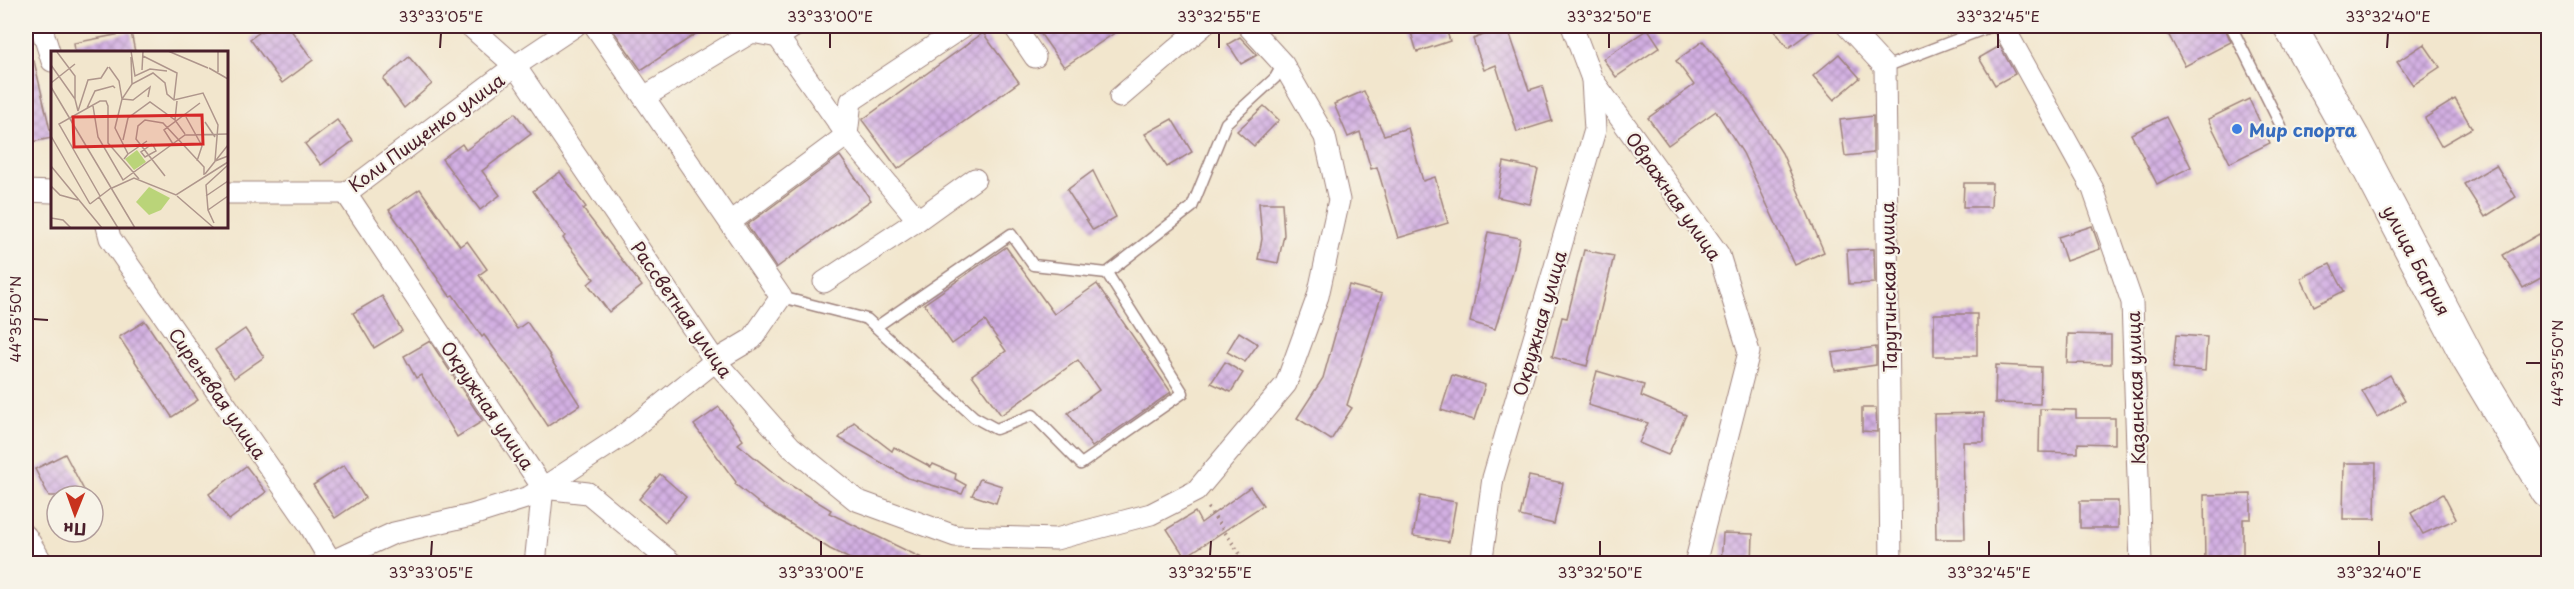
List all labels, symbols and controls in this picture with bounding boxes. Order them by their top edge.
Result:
text: 33°33'05"E [399,4,483,27]
text: 33°33'00"E [787,4,873,27]
text: 33°32'55"E [1177,4,1261,27]
text: 33°32'50"E [1566,4,1652,27]
text: 33°32'45"E [1956,4,2040,27]
text: 33°32'40"E [2345,4,2431,27]
inset map [51,51,228,228]
street label: Коли Пищенко улица [342,66,510,198]
place label: Мир спорта [2249,116,2357,143]
marker: Мир спорта [2230,122,2244,136]
street label: Овражная улица [1620,126,1729,266]
street label: улица Багрия [2377,200,2457,320]
street label: Тарутинская улица [1873,201,1903,373]
street label: Рассветная улица [625,235,740,383]
street label: Окружная улица [1505,247,1573,399]
text: 44°35'50"N [3,276,26,362]
street label: Казанская улица [2119,310,2151,465]
text: 44°35'50"N [2545,320,2568,406]
street label: Сиреневая улица [163,322,274,465]
street label: Окружная улица [435,335,541,475]
north arrow [45,484,105,544]
text: Пн [63,518,87,542]
text: 33°33'05"E [389,560,473,583]
text: 33°33'00"E [778,560,864,583]
text: 33°32'55"E [1168,560,1252,583]
text: 33°32'50"E [1557,560,1643,583]
text: 33°32'45"E [1947,560,2031,583]
text: 33°32'40"E [2336,560,2422,583]

